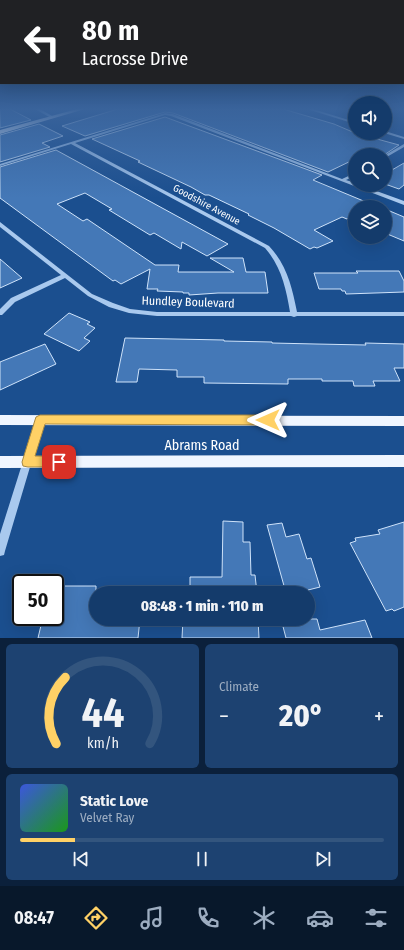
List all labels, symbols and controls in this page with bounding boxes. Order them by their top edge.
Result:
text: 80 m [82,14,139,47]
icon: left [16,16,68,68]
text: Lacrosse Drive [82,48,188,70]
map controls [348,96,392,244]
button: sound [348,96,392,140]
button: search [348,148,392,192]
street label: Goodshire Avenue [171,182,242,228]
button: layers [348,200,392,244]
street label: Hundley Boulevard [141,293,235,311]
position arrow [247,399,289,441]
street label: Abrams Road [164,437,240,454]
pin [42,445,76,479]
icon: arrive [48,451,70,473]
speed limit sign: 50 [12,574,64,626]
text: 08:48 · 1 min · 110 m [141,597,263,615]
text: Climate [219,679,259,694]
text: 44 [81,688,124,738]
text: 20° [279,698,324,734]
text: − [219,703,229,730]
text: + [374,703,384,730]
text: km/h [87,735,118,752]
text: Static Love [80,792,148,810]
text: Velvet Ray [80,810,134,825]
icon: previous [70,848,92,870]
icon: pause [191,848,213,870]
icon: next [312,848,334,870]
icon: directions [82,904,110,932]
icon: music [138,904,166,932]
icon: phone [194,904,222,932]
icon: climate [250,904,278,932]
icon: car [306,904,334,932]
icon: filters [362,904,390,932]
text: 08:47 [14,907,54,929]

